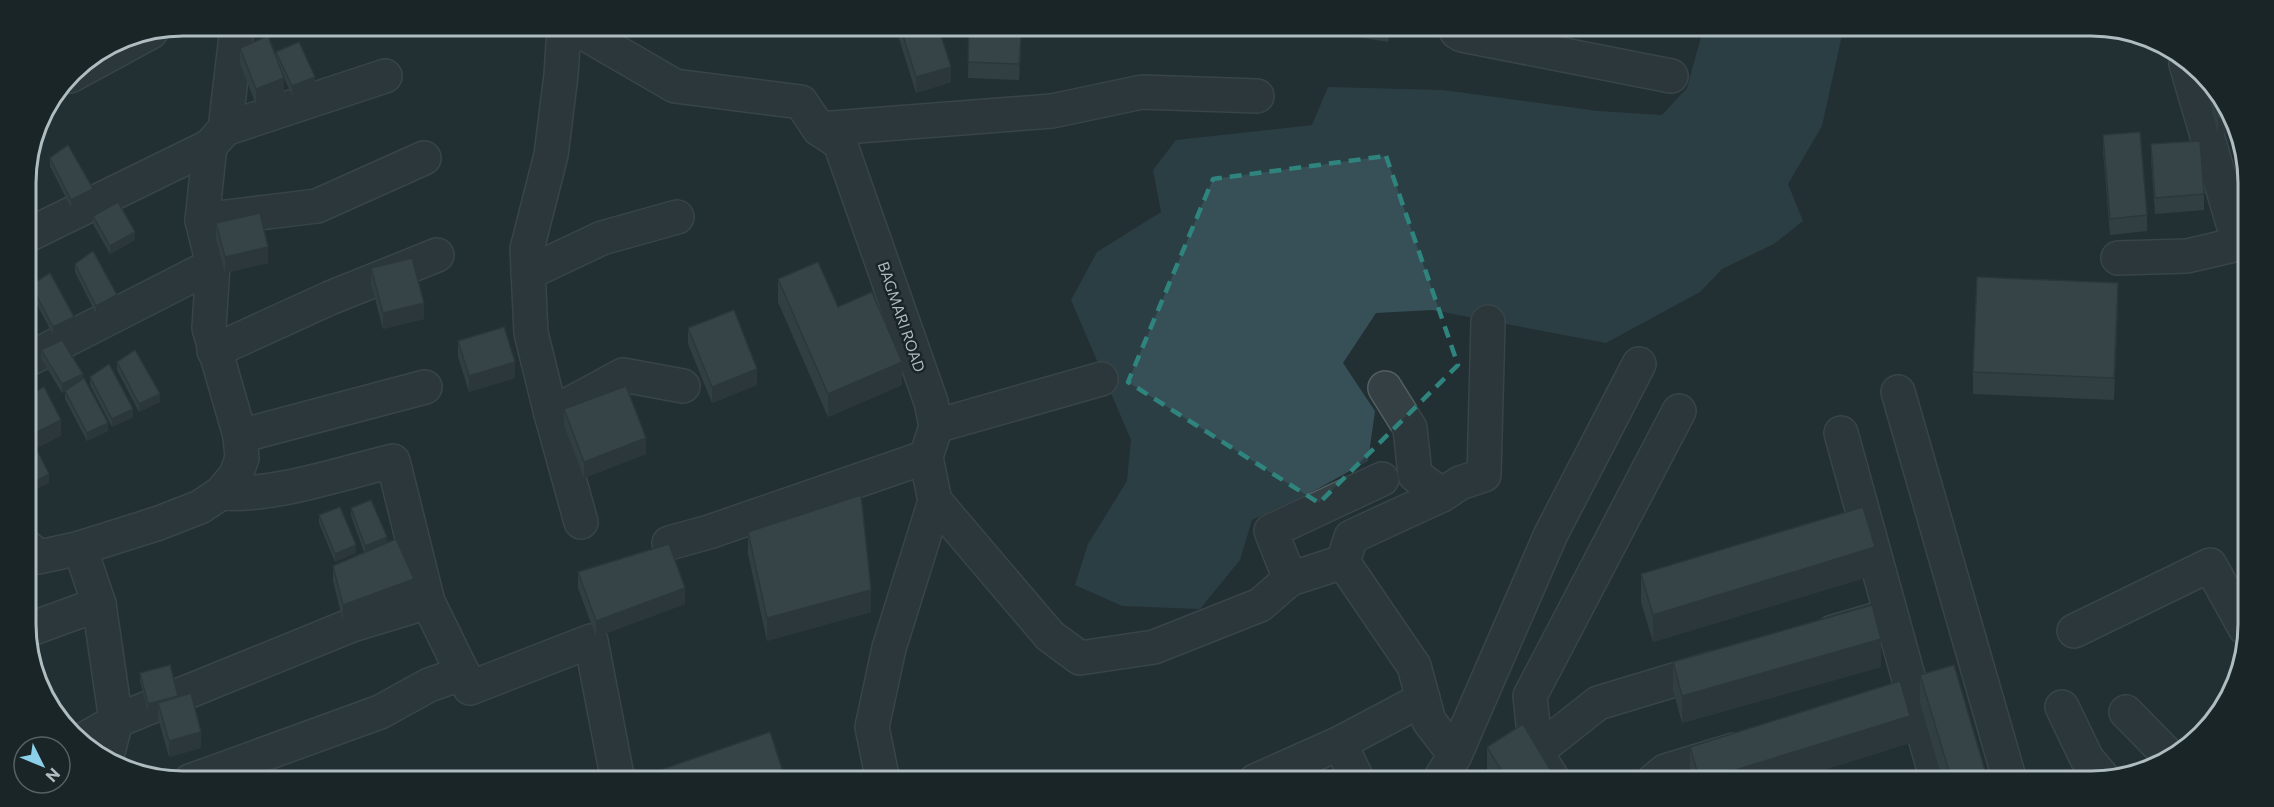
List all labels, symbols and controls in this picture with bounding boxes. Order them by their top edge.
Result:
street label: BAGMARI ROAD [875,259,929,374]
north arrow [12,735,72,795]
text: N [42,765,64,786]

